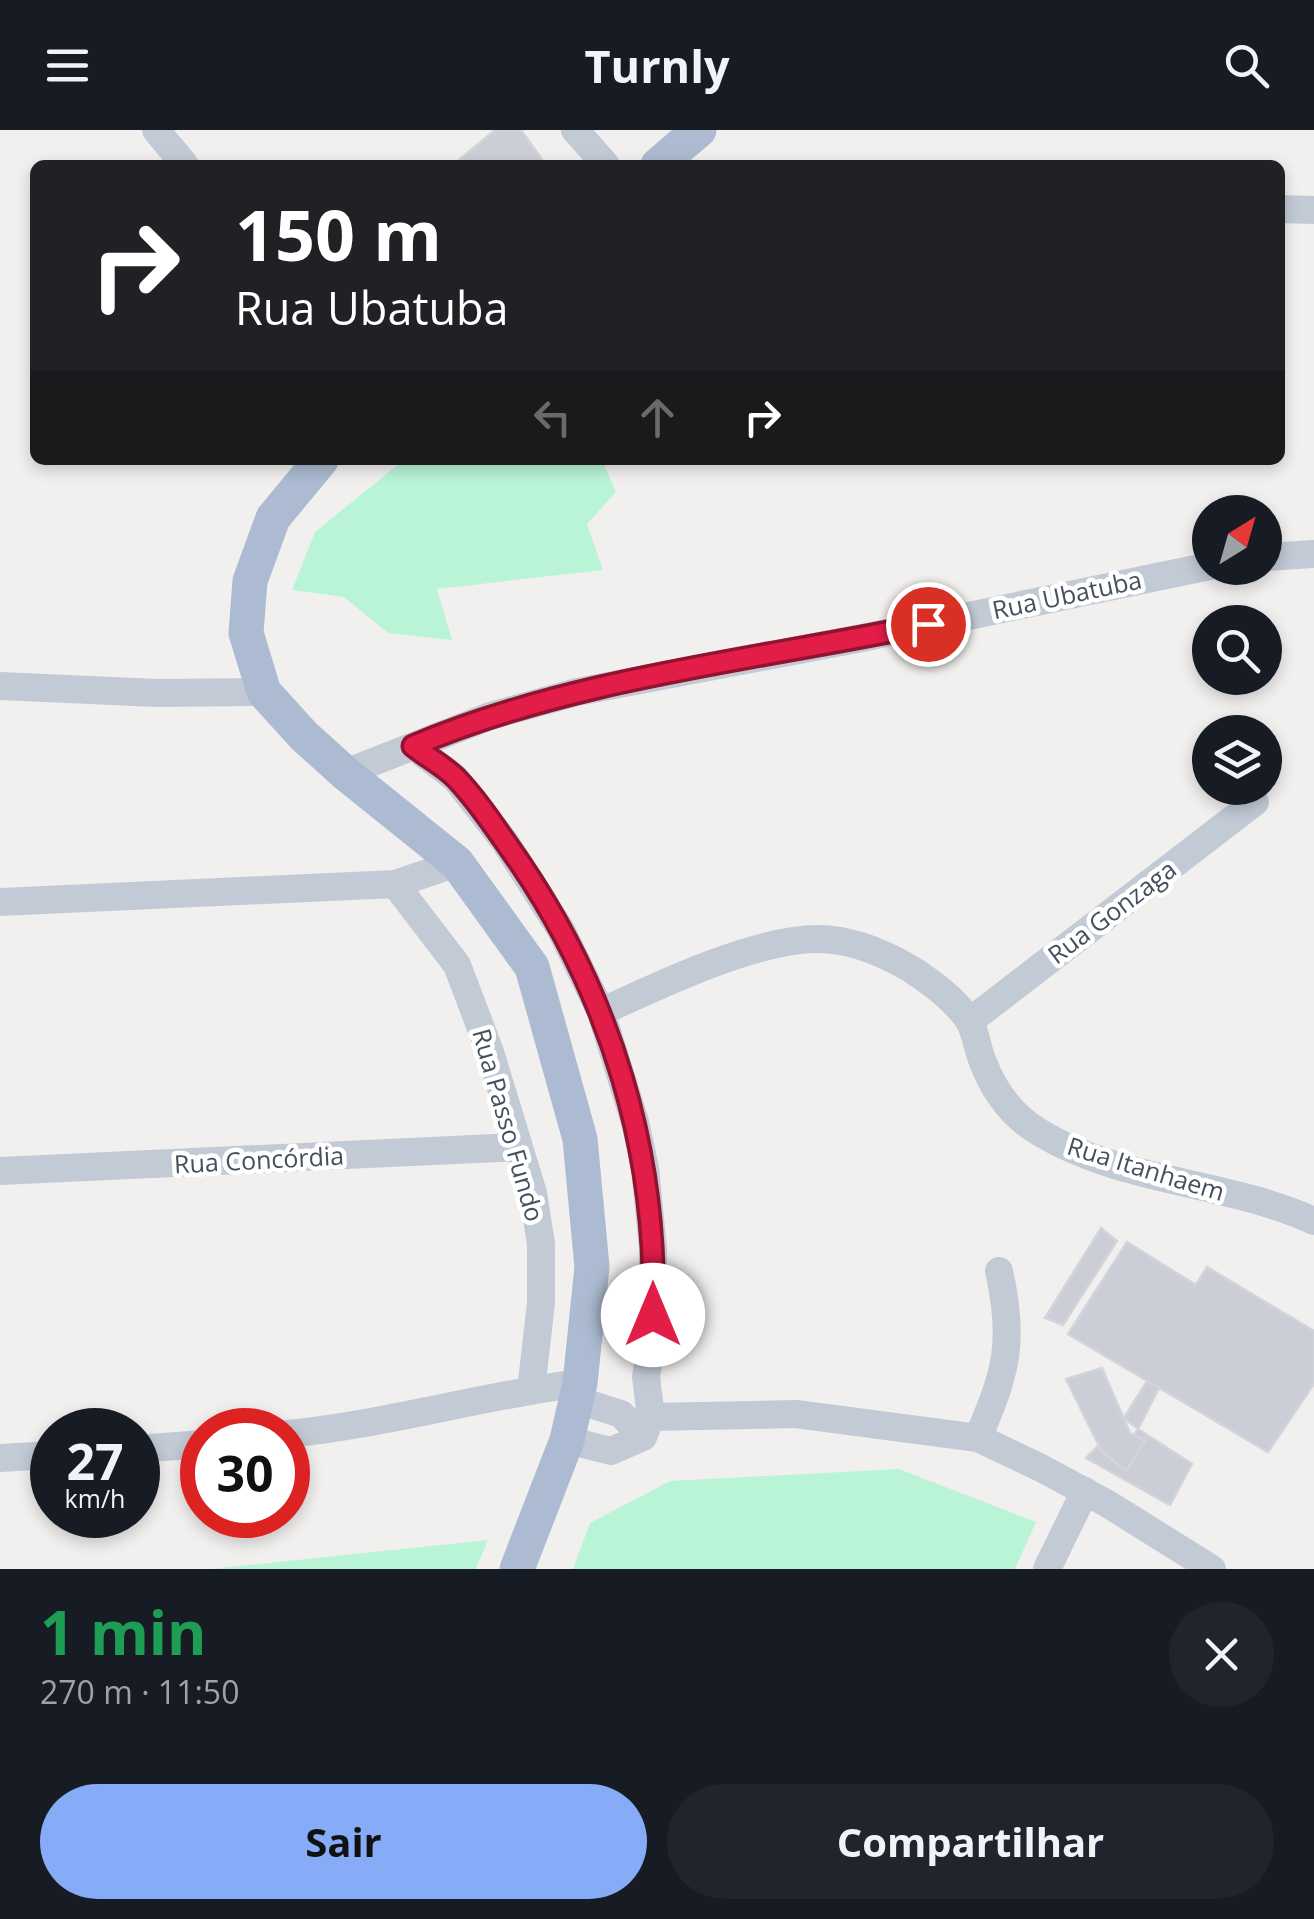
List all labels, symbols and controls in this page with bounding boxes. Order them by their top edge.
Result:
text: Turnly [585,35,729,96]
icon: menu [40,38,95,93]
icon: search [1219,38,1274,93]
text: 150 m [235,186,442,282]
icon: right [70,200,200,330]
text: Rua Ubatuba [235,277,509,338]
icon: left [525,390,580,445]
icon: ahead [630,390,685,445]
icon: right [735,390,790,445]
north arrow [1192,495,1282,585]
map controls [1192,495,1282,805]
street label: Rua Ubatuba [989,562,1145,626]
pin [886,582,971,667]
icon: arrive [901,597,956,652]
button: search [1192,605,1282,695]
button: layers [1192,715,1282,805]
street label: Rua Gonzaga [1040,852,1183,971]
street label: Rua Passo Fundo [465,1024,553,1225]
street label: Rua Itanhaem [1064,1128,1229,1208]
street label: Rua Concórdia [173,1138,345,1180]
position arrow [601,1263,705,1367]
speed limit sign: 30 [180,1408,310,1538]
text: 27 [66,1427,124,1495]
text: km/h [65,1481,125,1515]
text: 1 min [40,1591,207,1673]
button: close [1169,1602,1274,1707]
text: 270 m · 11:50 [40,1670,239,1713]
button: Sair [40,1784,647,1899]
button: Compartilhar [667,1784,1274,1899]

